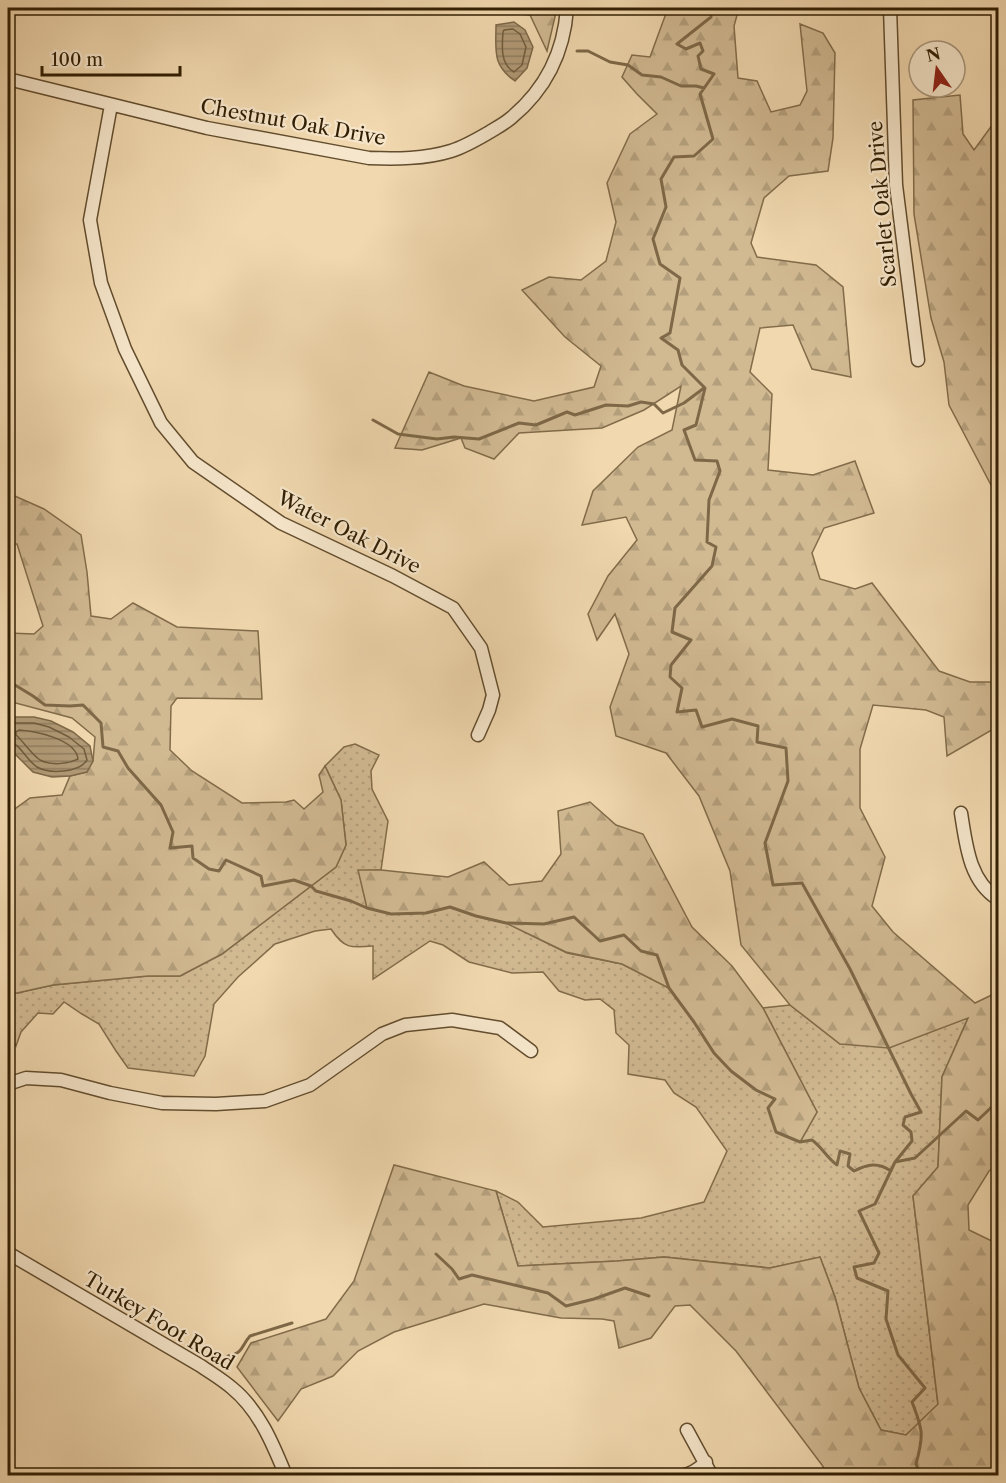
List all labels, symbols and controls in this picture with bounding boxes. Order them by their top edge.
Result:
scale bar [42,39,180,77]
north arrow [907,39,967,99]
text: N [924,43,943,66]
text: 100 m [51,49,103,71]
street label: Chestnut Oak Drive [199,94,387,150]
street label: Scarlet Oak Drive [863,120,901,288]
street label: Water Oak Drive [272,485,425,579]
street label: Turkey Foot Road [80,1267,238,1375]

